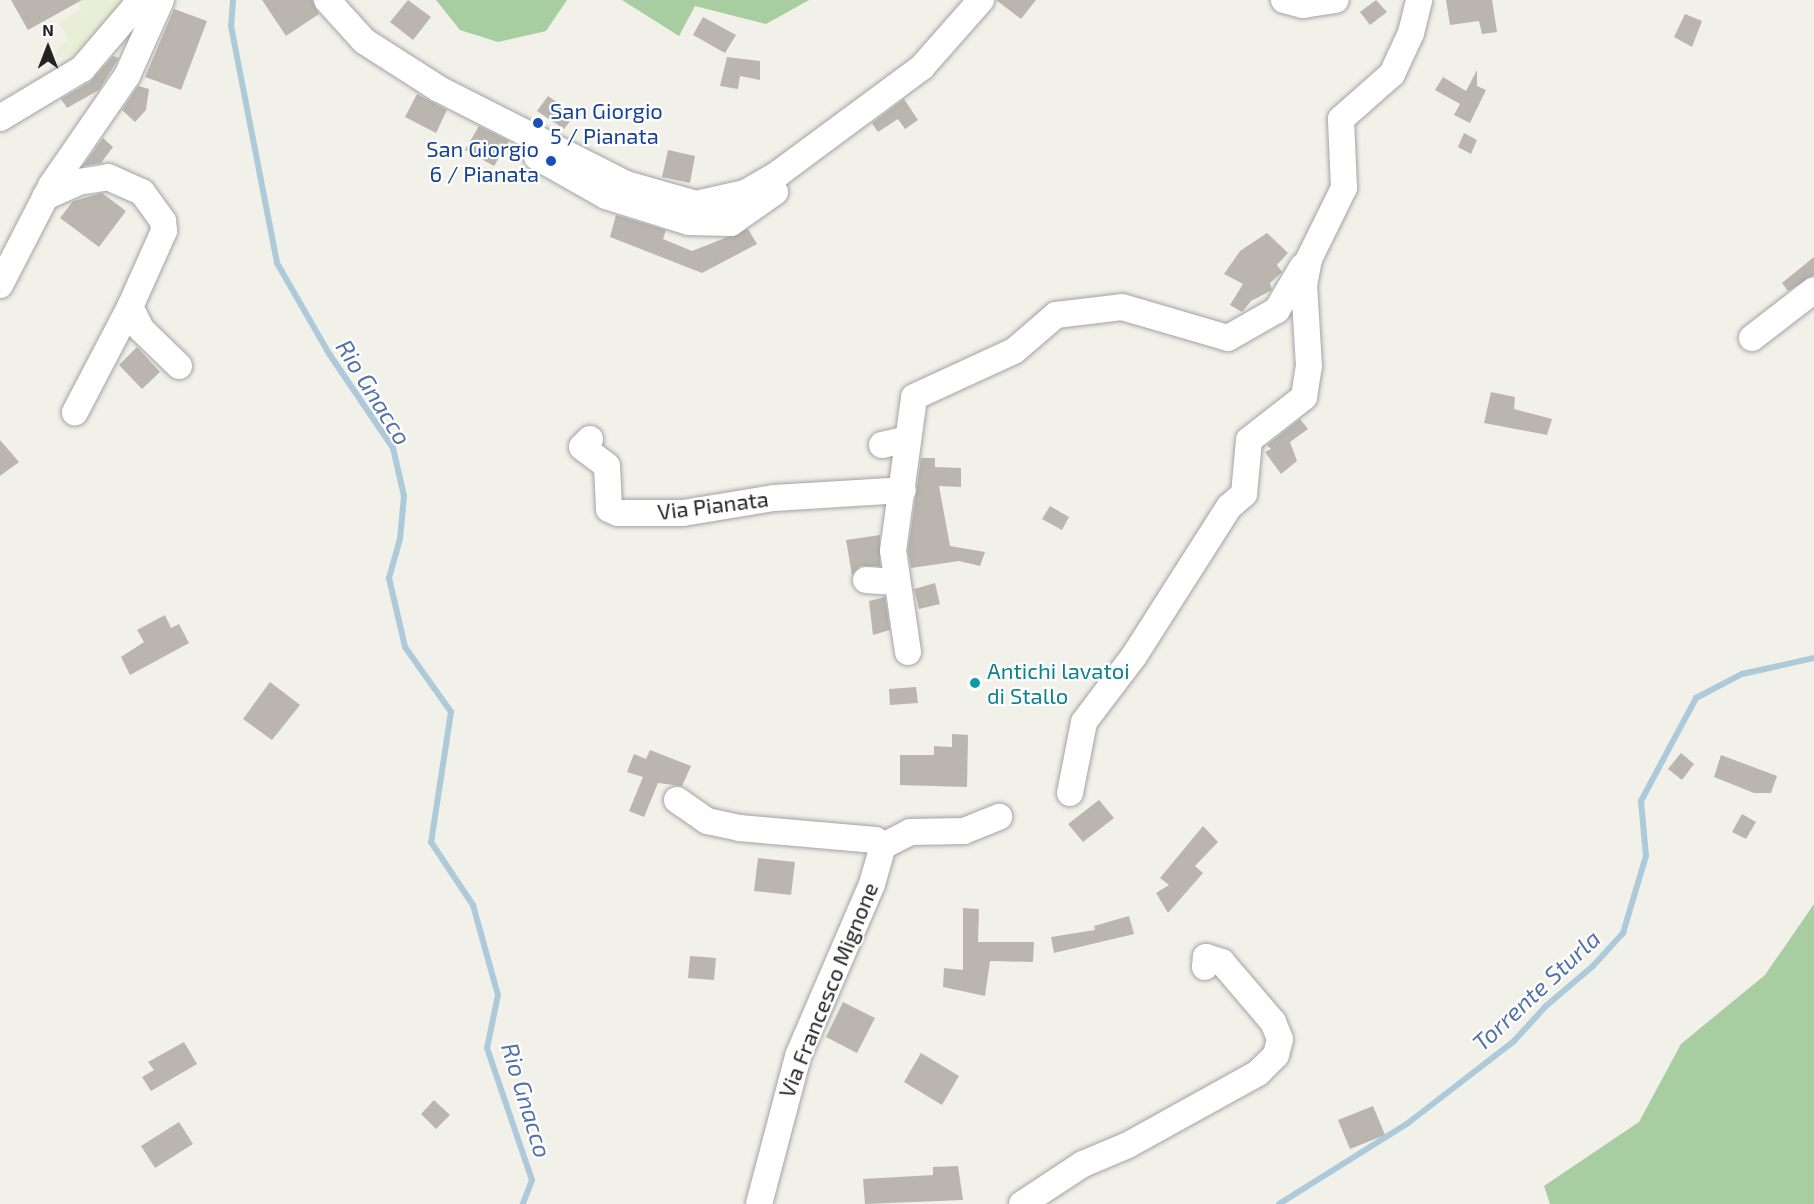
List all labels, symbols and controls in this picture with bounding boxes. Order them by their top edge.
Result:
north arrow [18,18,78,78]
text: N [42,20,54,39]
place label: San Giorgio 5 / Pianata [550,97,663,148]
marker: San Giorgio 5 / Pianata [531,116,545,130]
place label: San Giorgio 6 / Pianata [426,135,539,186]
marker: San Giorgio 6 / Pianata [544,154,558,168]
water label: Rio Gnacco [330,334,418,450]
street label: Via Pianata [656,485,770,525]
place label: Antichi lavatoi di Stallo [987,657,1130,708]
marker: Antichi lavatoi di Stallo [968,676,982,690]
street label: Via Francesco Mignone [773,879,883,1101]
water label: Torrente Sturla [1466,924,1606,1056]
water label: Rio Gnacco [496,1039,558,1161]

